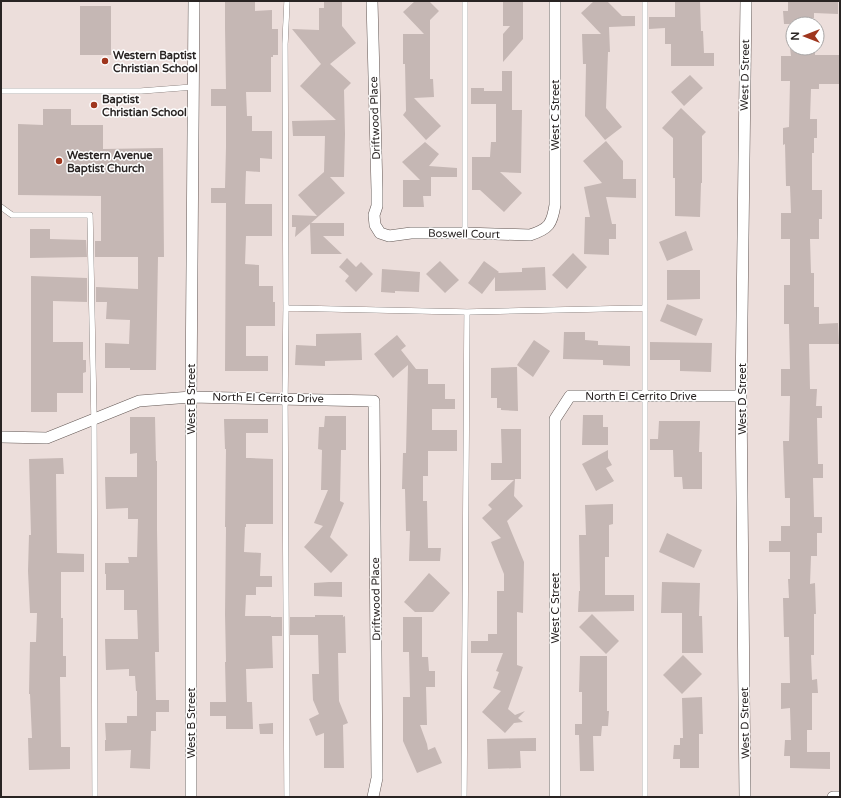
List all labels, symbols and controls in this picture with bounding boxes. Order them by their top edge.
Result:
north arrow [785,16,825,56]
text: N [789,32,802,40]
street label: West D Street [738,39,752,111]
place label: Western Baptist Christian School [113,49,198,75]
marker: Western Baptist Christian School [100,56,110,66]
street label: Driftwood Place [367,76,383,160]
street label: West C Street [549,79,562,151]
place label: Baptist Christian School [102,93,187,119]
marker: Baptist Christian School [89,100,99,110]
place label: Western Avenue Baptist Church [67,149,153,176]
marker: Western Avenue Baptist Church [54,156,64,166]
street label: Boswell Court [428,227,500,241]
street label: West B Street [185,363,198,435]
street label: West D Street [736,363,749,435]
street label: North El Cerrito Drive [585,390,697,403]
street label: North El Cerrito Drive [212,391,324,405]
street label: Driftwood Place [369,557,383,641]
street label: West C Street [549,572,562,644]
street label: West B Street [185,687,198,759]
street label: West D Street [738,687,752,759]

